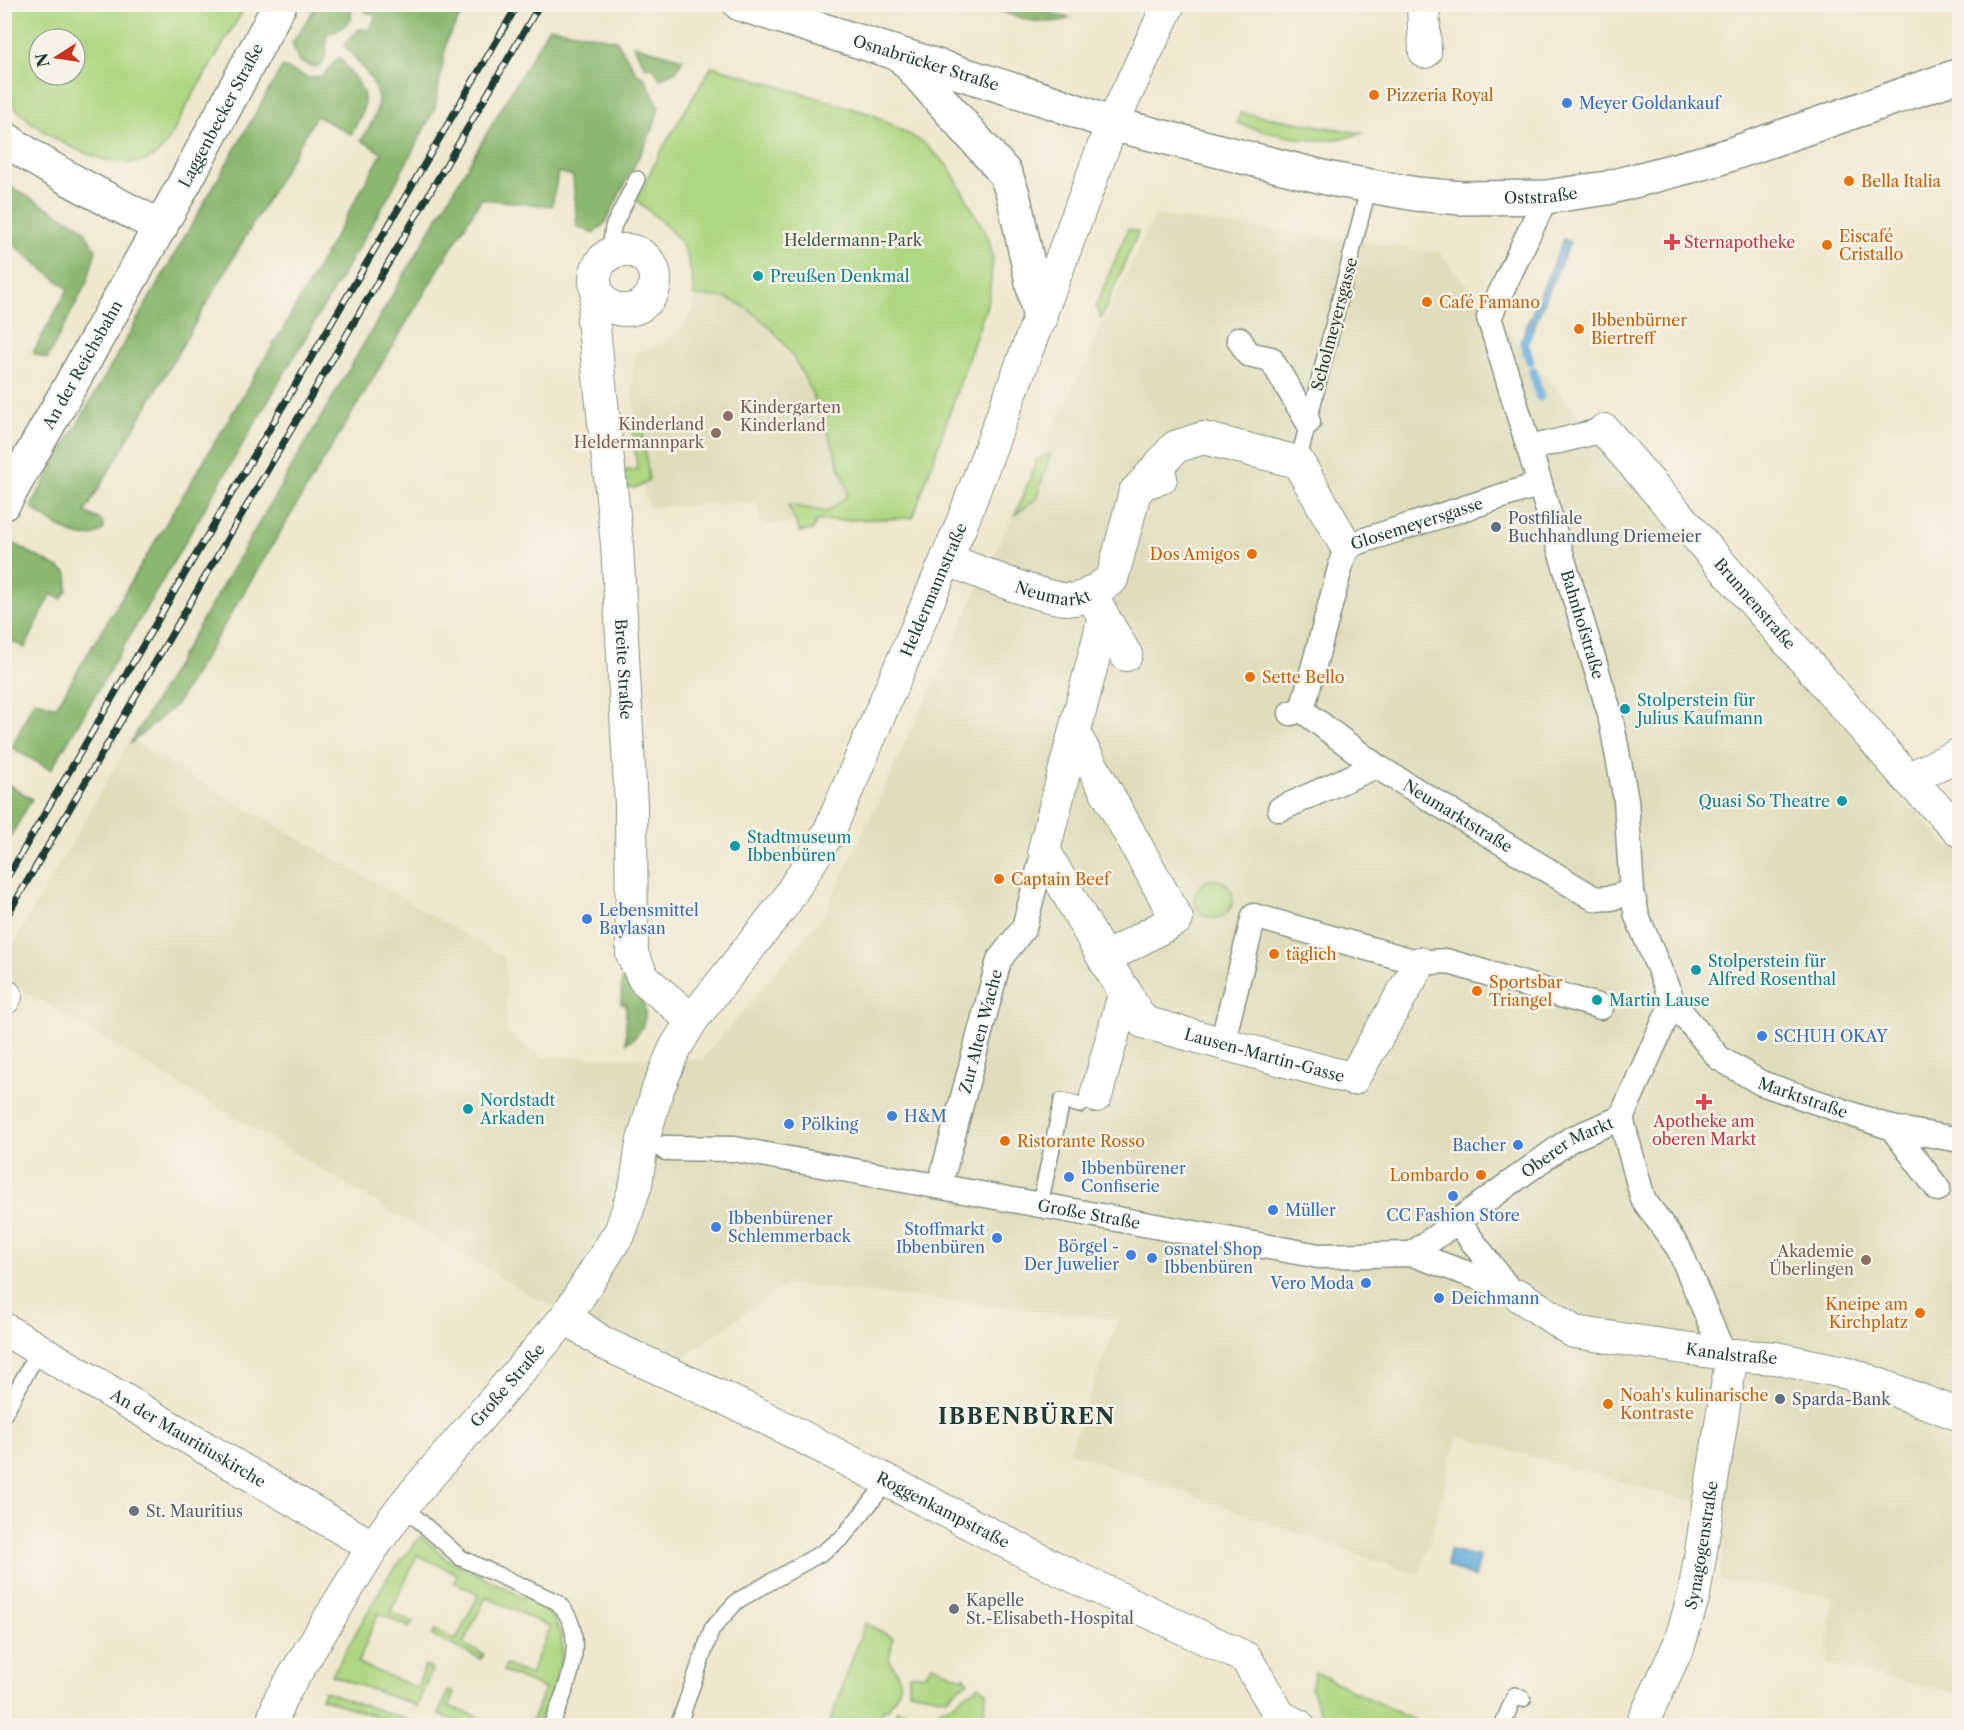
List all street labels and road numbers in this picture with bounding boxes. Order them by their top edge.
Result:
street label: Osnabrücker Straße [851,30,1002,95]
street label: Laggenbecker Straße [174,40,267,191]
street label: Oststraße [1504,182,1579,207]
street label: Scholmeyersgasse [1307,255,1361,393]
street label: An der Reichsbahn [37,297,126,433]
street label: Glosemeyersgasse [1348,493,1485,554]
street label: Heldermannstraße [896,520,971,660]
street label: Brunnenstraße [1710,554,1800,653]
street label: Bahnhofstraße [1557,567,1609,681]
street label: Neumarkt [1013,577,1094,609]
street label: Breite Straße [611,618,636,720]
street label: Neumarktstraße [1400,775,1516,857]
street label: Zur Alten Wache [954,967,1006,1095]
street label: Lausen-Martin-Gasse [1182,1024,1347,1086]
street label: Marktstraße [1755,1073,1851,1122]
street label: Oberer Markt [1517,1112,1617,1182]
street label: Große Straße [1036,1195,1142,1233]
street label: Kanalstraße [1685,1338,1778,1368]
street label: Große Straße [466,1339,549,1431]
street label: An der Mauritiuskirche [106,1384,270,1491]
street label: Roggenkampstraße [873,1467,1013,1552]
street label: Synagogenstraße [1680,1479,1722,1612]

